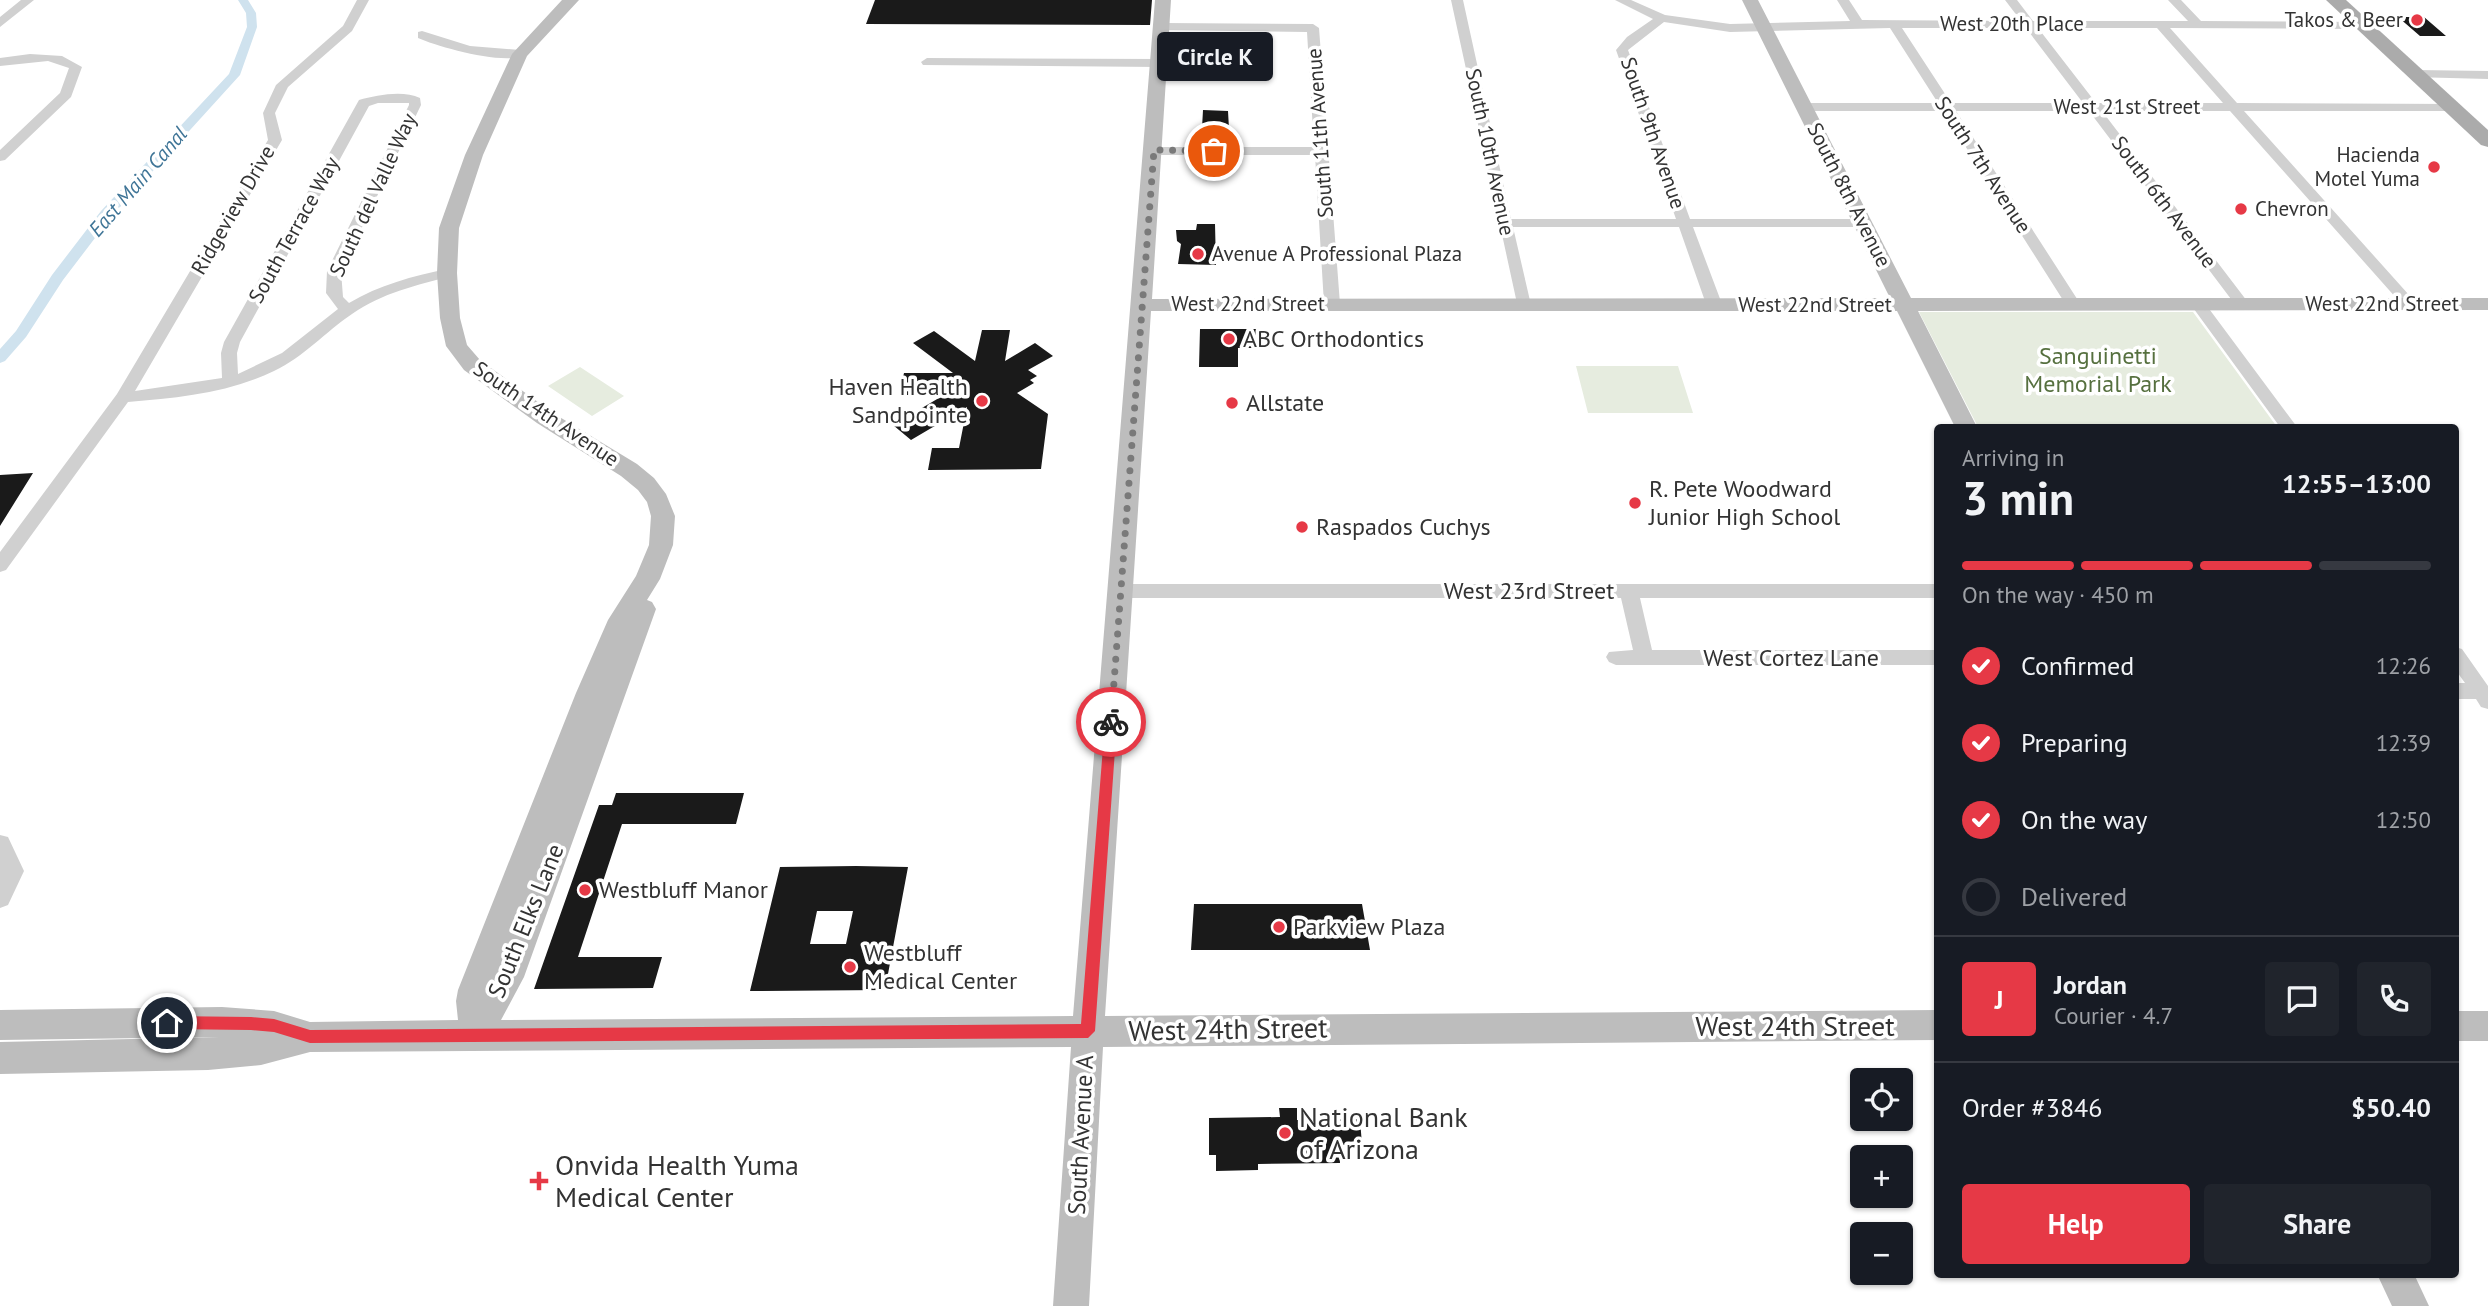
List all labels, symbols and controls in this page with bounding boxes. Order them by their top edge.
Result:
place label: Takos & Beer [2284,6,2403,33]
street label: West 20th Place [1940,10,2084,37]
marker: Takos & Beer [2409,12,2425,28]
callout: Circle K [1156,32,1272,81]
text: Circle K [1177,42,1253,71]
street label: South 11th Avenue [1300,47,1339,219]
street label: South 9th Avenue [1615,54,1692,212]
street label: South 10th Avenue [1460,66,1521,238]
street label: South 7th Avenue [1929,91,2038,238]
street label: West 21st Street [2054,93,2200,120]
street label: South del Valle Way [323,109,422,281]
street label: South 8th Avenue [1801,118,1897,272]
water label: East Main Canal [82,121,193,242]
pin [1184,121,1244,181]
street label: South 6th Avenue [2106,130,2223,273]
icon: bag [1195,132,1233,170]
street label: Ridgeview Drive [185,140,280,279]
place label: Hacienda Motel Yuma [2314,141,2420,192]
street label: South Terrace Way [242,152,345,308]
marker: Hacienda Motel Yuma [2426,159,2442,175]
place label: Chevron [2255,195,2329,222]
marker: Chevron [2233,201,2249,217]
place label: Avenue A Professional Plaza [1212,240,1462,267]
marker: Avenue A Professional Plaza [1190,246,1206,262]
street label: West 22nd Street [1171,290,1325,317]
street label: West 22nd Street [2305,290,2459,317]
street label: West 22nd Street [1738,291,1892,318]
place label: ABC Orthodontics [1243,323,1424,354]
marker: ABC Orthodontics [1221,331,1237,347]
park label: Sanguinetti Memorial Park [2024,340,2172,399]
street label: South 14th Avenue [468,355,624,472]
place label: Haven Health Sandpointe [828,371,968,430]
place label: Allstate [1246,387,1324,418]
marker: Haven Health Sandpointe [974,393,990,409]
marker: Allstate [1224,395,1240,411]
text: Arriving in [1962,443,2064,472]
text: 12:55–13:00 [2282,467,2431,500]
text: 3 min [1962,468,2074,528]
place label: R. Pete Woodward Junior High School [1648,473,1840,532]
marker: R. Pete Woodward Junior High School [1627,495,1643,511]
place label: Raspados Cuchys [1316,511,1491,542]
marker: Raspados Cuchys [1294,519,1310,535]
street label: West 23rd Street [1444,575,1614,606]
text: On the way · 450 m [1962,580,2154,609]
street label: West Cortez Lane [1703,642,1879,673]
icon: check [1962,647,2000,685]
text: Confirmed [2021,649,2134,682]
text: 12:26 [2376,651,2431,680]
courier [1076,687,1146,757]
icon: bike [1092,703,1130,741]
icon: check [1962,724,2000,762]
text: Preparing [2021,726,2128,759]
text: 12:39 [2376,728,2431,757]
icon: check [1962,801,2000,839]
text: On the way [2021,803,2147,836]
text: 12:50 [2376,805,2431,834]
street label: South Elks Lane [481,839,570,1002]
place label: Westbluff Manor [599,874,768,905]
text: Delivered [2021,880,2127,913]
marker: Westbluff Manor [577,882,593,898]
place label: Parkview Plaza [1293,911,1445,942]
marker: Parkview Plaza [1271,919,1287,935]
place label: Westbluff Medical Center [864,937,1017,996]
marker: Westbluff Medical Center [842,959,858,975]
button: chat [2265,962,2339,1036]
button: phone [2357,962,2431,1036]
text: Jordan [2054,968,2127,1001]
text: J [1995,983,2003,1016]
pin [137,993,197,1053]
text: Courier · 4.7 [2054,1001,2173,1030]
icon: home [148,1004,186,1042]
street label: West 24th Street [1695,1007,1895,1044]
street label: West 24th Street [1128,1008,1328,1049]
street label: South Avenue A [1061,1054,1100,1216]
map controls [1850,1068,1913,1285]
button: locate [1850,1068,1913,1131]
text: Order #3846 [1962,1091,2102,1124]
text: $50.40 [2351,1091,2431,1124]
place label: National Bank of Arizona [1299,1098,1468,1167]
marker: National Bank of Arizona [1277,1125,1293,1141]
button: + [1850,1145,1913,1208]
place label: Onvida Health Yuma Medical Center [555,1146,799,1215]
marker: Onvida Health Yuma Medical Center [529,1171,549,1191]
button: Help [1962,1184,2190,1264]
button: Share [2204,1184,2431,1264]
button: − [1850,1222,1913,1285]

